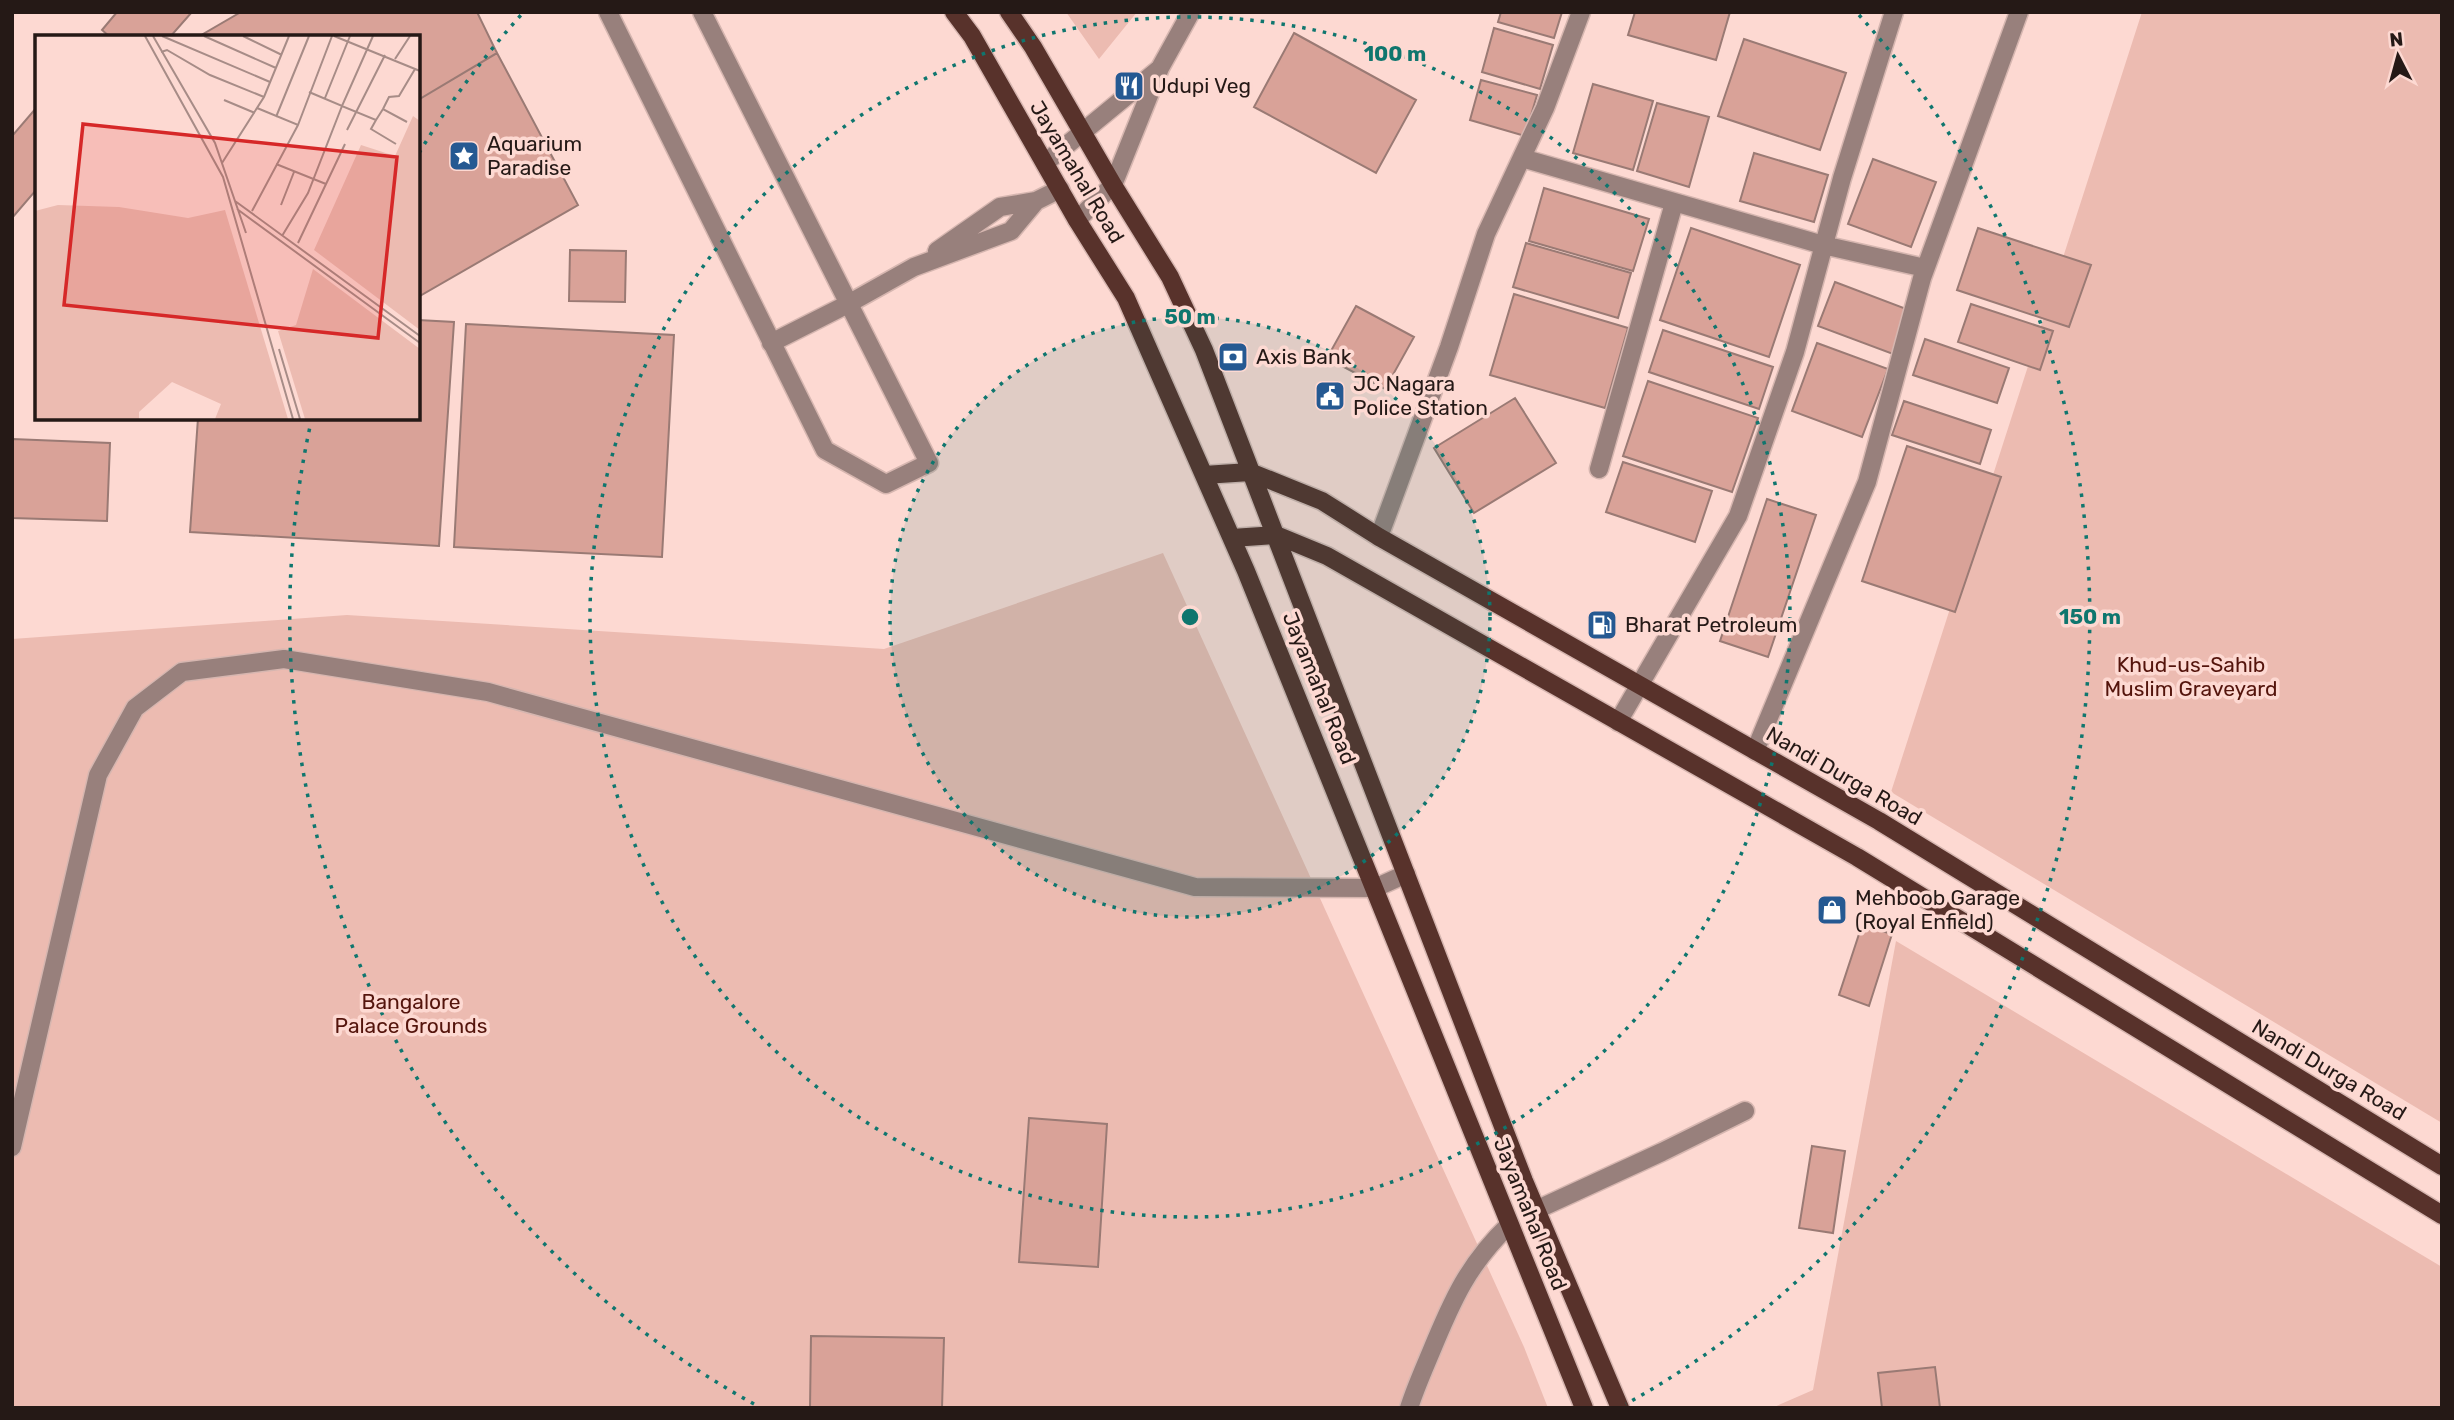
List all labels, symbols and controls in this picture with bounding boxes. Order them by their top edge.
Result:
north arrow [2363,21,2433,91]
text: N [2388,27,2404,52]
inset map [35,35,420,420]
text: 100 m [1364,41,1426,66]
restaurant icon: Udupi Veg [1112,69,1146,103]
place label: Udupi Veg [1152,73,1251,98]
street label: Jayamahal Road [1025,96,1130,248]
place label: Aquarium Paradise [487,131,582,180]
place icon: Aquarium Paradise [447,139,481,173]
text: 50 m [1164,304,1216,329]
bank icon: Axis Bank [1216,340,1250,374]
place label: Axis Bank [1256,344,1352,369]
place label: JC Nagara Police Station [1353,371,1488,420]
public building icon: JC Nagara Police Station [1313,379,1347,413]
text: 150 m [2059,604,2121,629]
centre of rings [1178,605,1202,629]
street label: Jayamahal Road [1278,608,1361,768]
fuel station icon: Bharat Petroleum [1585,608,1619,642]
place label: Bharat Petroleum [1625,612,1797,637]
park label: Khud-us-Sahib Muslim Graveyard [2104,652,2278,701]
street label: Nandi Durga Road [1762,721,1927,830]
place label: Mehboob Garage (Royal Enfield) [1855,885,2020,934]
shop icon: Mehboob Garage (Royal Enfield) [1815,893,1849,927]
park label: Bangalore Palace Grounds [335,989,487,1038]
street label: Nandi Durga Road [2248,1014,2411,1125]
street label: Jayamahal Road [1489,1134,1572,1294]

